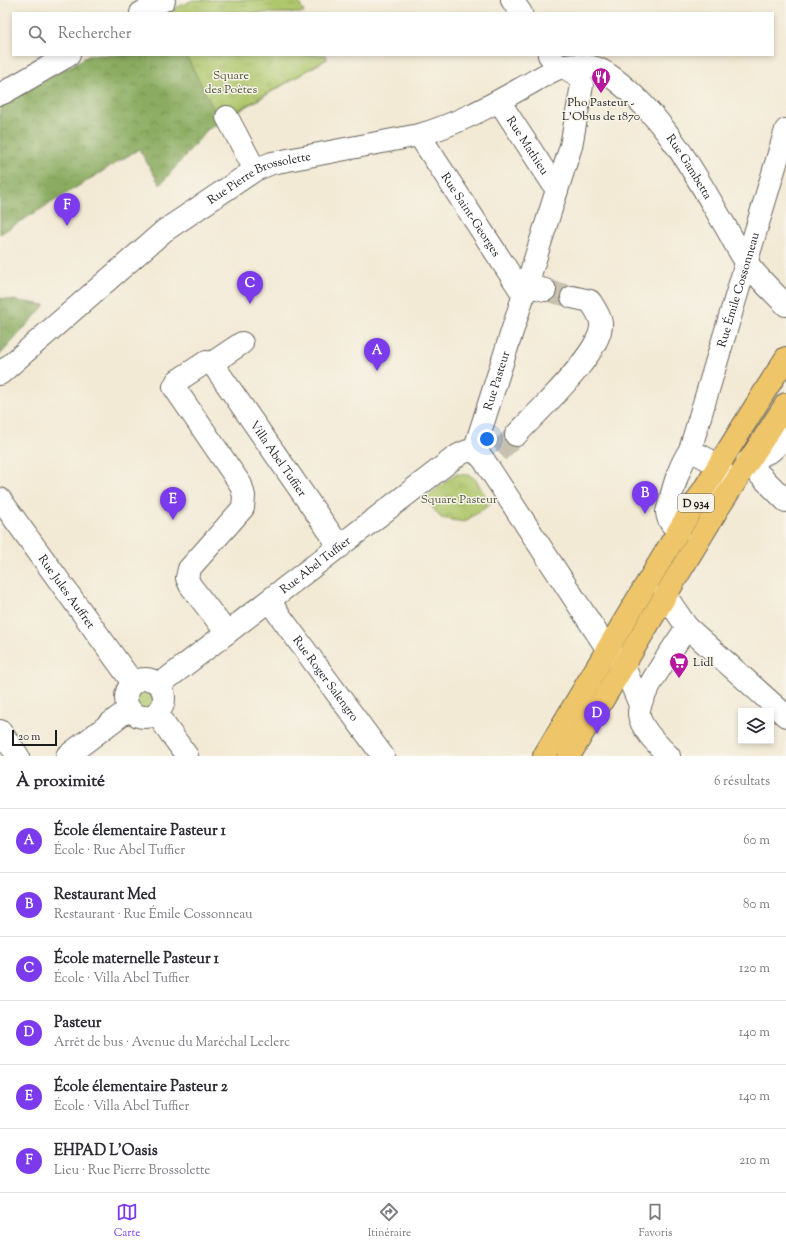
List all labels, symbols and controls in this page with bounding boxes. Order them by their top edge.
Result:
search box [12,12,774,56]
icon: search [26,23,48,45]
text: Rechercher [58,24,131,45]
restaurant icon: Pho Pasteur - L’Obus de 1870 [590,66,612,94]
park label: Square des Poètes [205,67,257,99]
place label: Pho Pasteur - L’Obus de 1870 [562,94,640,126]
street label: Rue Mathieu [501,113,553,179]
street label: Rue Gambetta [661,131,716,204]
street label: Rue Pierre Brossolette [204,148,313,209]
street label: Rue Saint-Georges [436,169,504,261]
pin: F [54,193,80,226]
street label: Rue Émile Cossonneau [713,230,765,350]
pin: C [237,271,263,304]
pin: A [364,338,390,371]
street label: Rue Pasteur [480,348,515,413]
street label: Villa Abel Tuffier [245,418,311,501]
your location [477,429,497,449]
pin: B [632,481,658,514]
pin: E [160,487,186,520]
park label: Square Pasteur [421,491,498,509]
road number: D 934 [678,494,714,512]
street label: Rue Abel Tuffier [277,532,355,599]
street label: Rue Jules Auffret [33,551,99,633]
street label: Rue Roger Salengro [288,632,363,726]
supermarket icon: Lidl [668,651,690,679]
place label: Lidl [693,654,714,672]
pin: D [584,701,610,734]
map controls [738,708,774,744]
button: layers [738,708,774,744]
scale bar [12,728,57,747]
text: 20 m [18,729,40,745]
text: À proximité [16,770,105,794]
text: 6 résultats [714,773,770,791]
text: École élementaire Pasteur 1 [54,821,226,842]
text: A [24,832,34,850]
text: 60 m [743,832,770,850]
text: École · Rue Abel Tuffier [54,842,185,860]
text: Restaurant Med [54,885,156,906]
text: B [25,896,33,914]
text: 80 m [743,896,770,914]
text: Restaurant · Rue Émile Cossonneau [54,906,253,924]
text: École maternelle Pasteur 1 [54,949,219,970]
text: C [24,960,34,978]
text: 120 m [739,960,770,978]
text: École · Villa Abel Tuffier [54,970,189,988]
text: Pasteur [54,1013,101,1034]
text: D [24,1024,34,1042]
text: 140 m [739,1024,770,1042]
text: Arrêt de bus · Avenue du Maréchal Leclerc [54,1034,290,1052]
text: École élementaire Pasteur 2 [54,1077,228,1098]
text: E [25,1088,33,1106]
text: 140 m [739,1088,770,1106]
text: École · Villa Abel Tuffier [54,1098,189,1116]
text: EHPAD L'Oasis [54,1141,158,1162]
text: F [25,1152,33,1170]
text: 210 m [739,1152,770,1170]
text: Lieu · Rue Pierre Brossolette [54,1162,210,1180]
tab: Carte [114,1201,140,1241]
tab: Itinéraire [368,1201,411,1241]
tab: Favoris [638,1201,672,1241]

